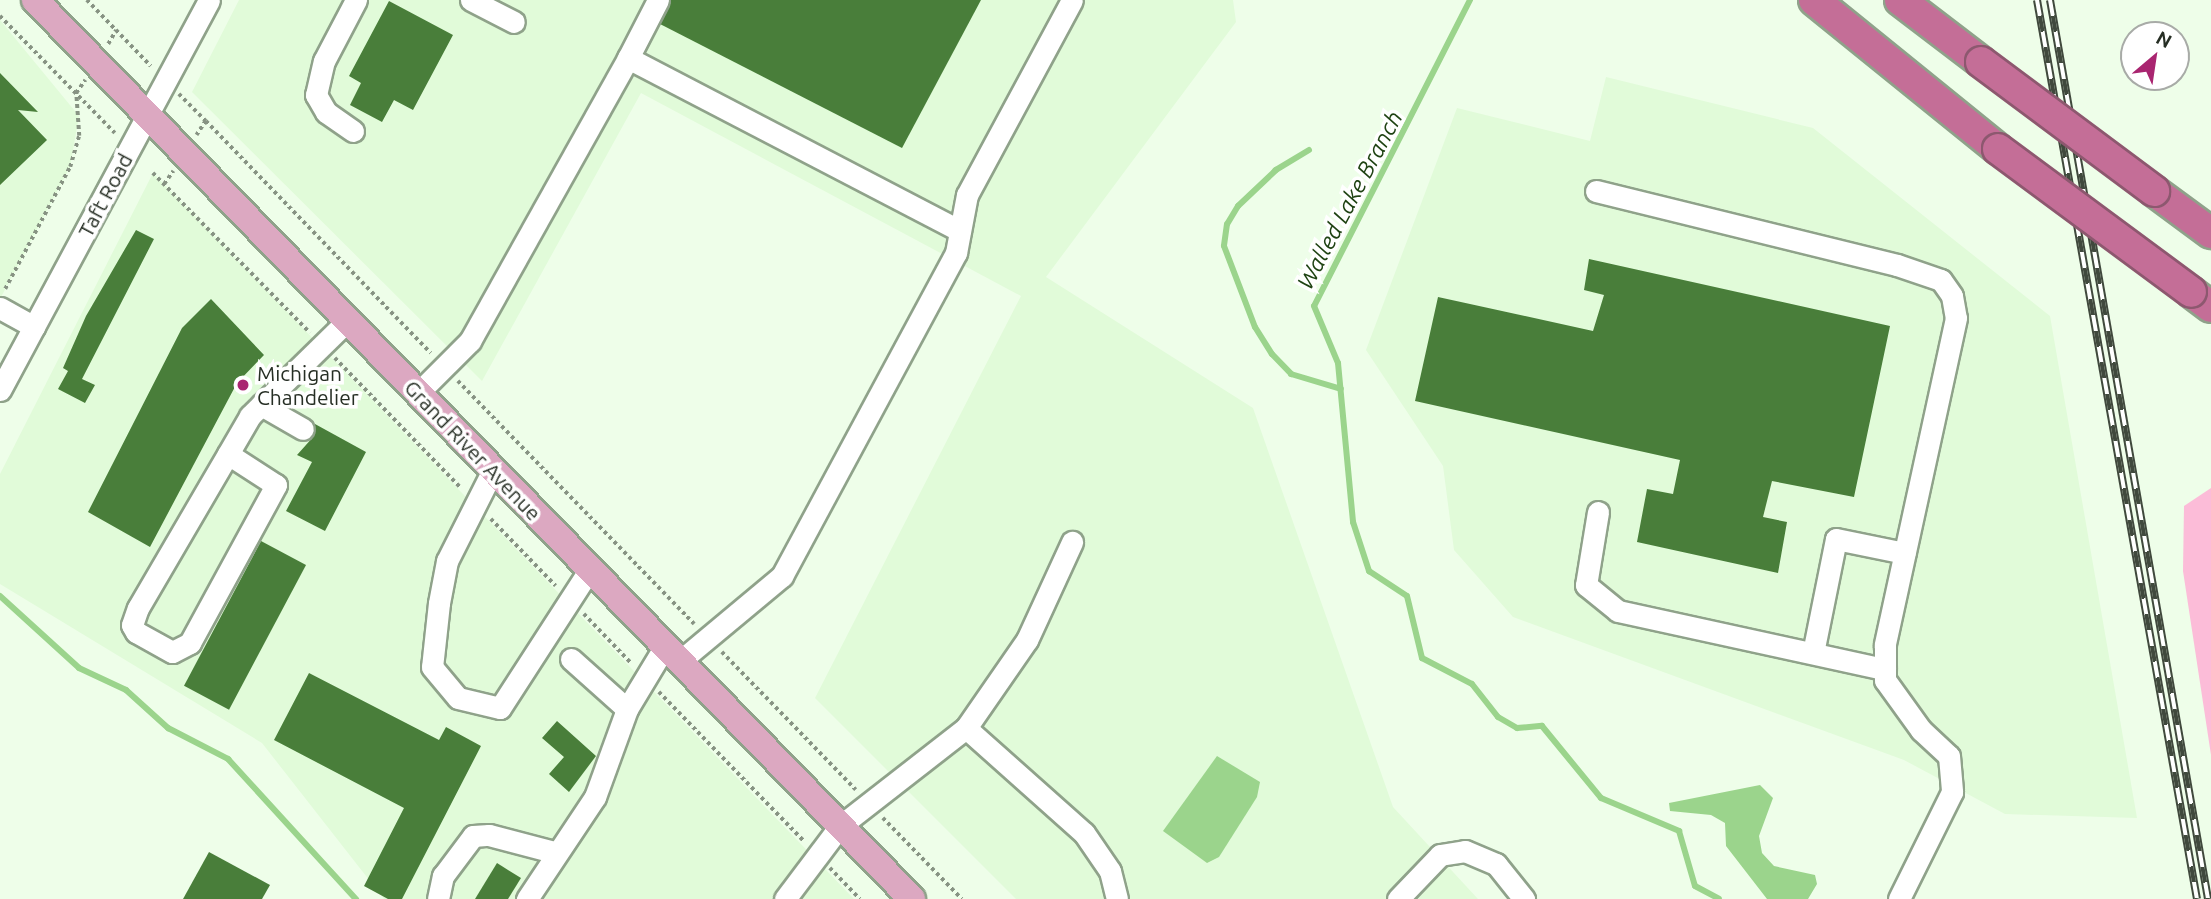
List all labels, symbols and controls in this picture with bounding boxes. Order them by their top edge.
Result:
north arrow [2120,21,2190,91]
text: N [2153,26,2176,52]
water label: Walled Lake Branch [1291,106,1409,294]
street label: Taft Road [72,149,138,241]
place label: Michigan Chandelier [257,360,359,410]
street label: Grand River Avenue [400,375,546,525]
marker: Michigan Chandelier [235,377,251,393]

